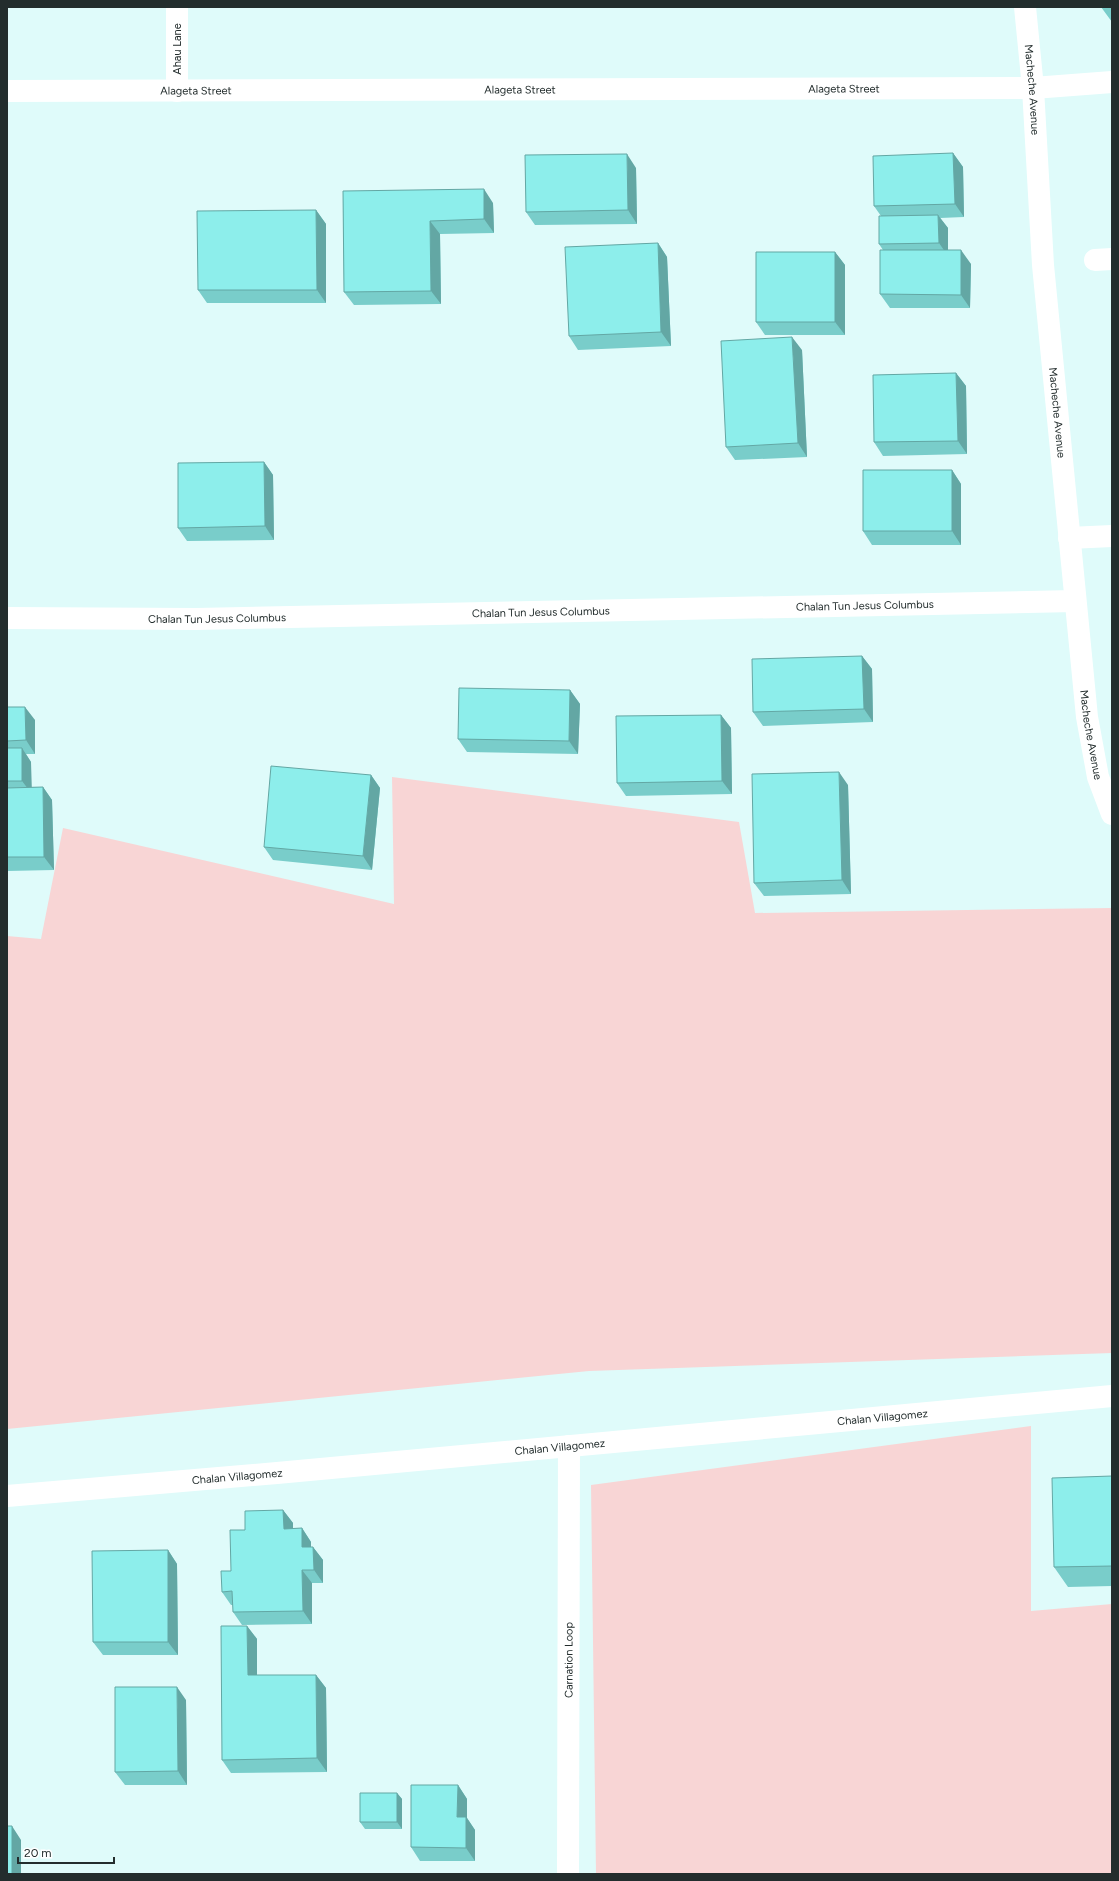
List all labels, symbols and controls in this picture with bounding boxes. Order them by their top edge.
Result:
street label: Ahau Lane [171,23,184,75]
street label: Macheche Avenue [1022,44,1042,135]
street label: Alageta Street [808,82,880,96]
street label: Alageta Street [484,83,556,97]
street label: Alageta Street [160,84,232,98]
street label: Macheche Avenue [1046,367,1068,459]
street label: Chalan Tun Jesus Columbus [796,598,934,614]
street label: Chalan Tun Jesus Columbus [472,605,610,620]
street label: Chalan Tun Jesus Columbus [148,611,286,626]
street label: Macheche Avenue [1077,689,1104,781]
street label: Chalan Villagomez [837,1407,928,1428]
street label: Chalan Villagomez [514,1437,606,1458]
street label: Chalan Villagomez [191,1467,283,1487]
street label: Carnation Loop [562,1621,576,1698]
scale bar [18,1839,114,1865]
text: 20 m [24,1846,52,1860]

